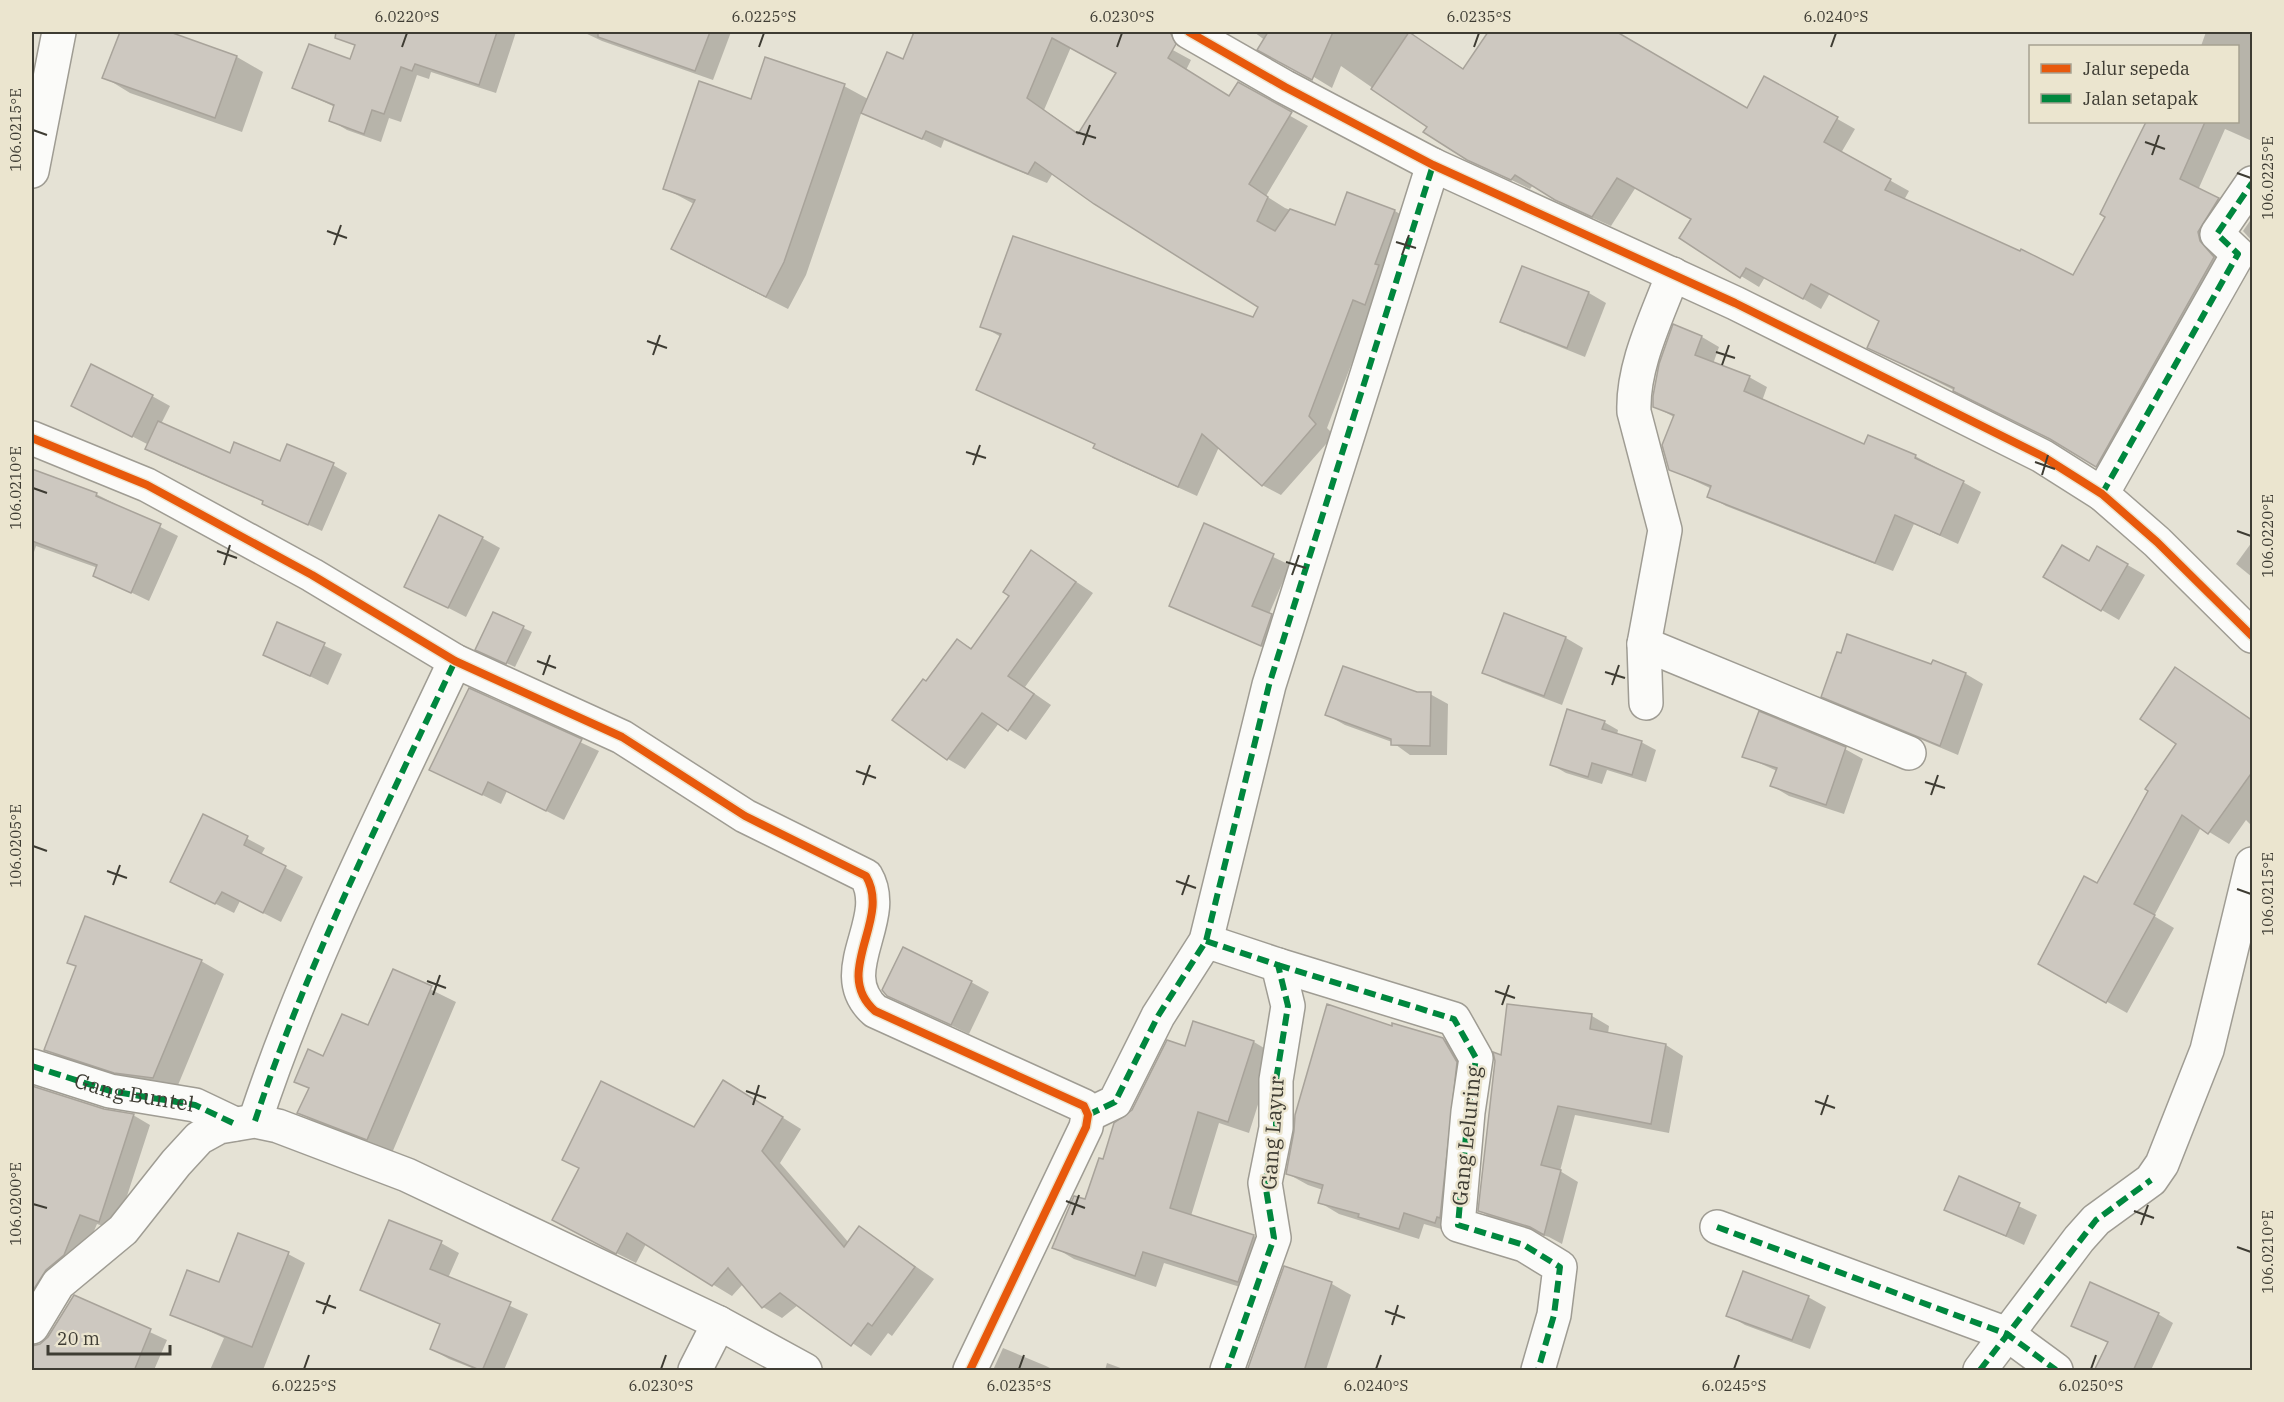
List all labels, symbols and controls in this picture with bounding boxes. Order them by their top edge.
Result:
text: 6.0220°S [375,7,439,26]
text: 6.0225°S [732,7,796,26]
text: 6.0230°S [1090,7,1154,26]
text: 6.0235°S [1447,7,1511,26]
text: 6.0240°S [1804,7,1868,26]
legend [2029,45,2239,123]
text: Jalur sepeda [2083,57,2190,80]
text: Jalan setapak [2083,87,2199,110]
text: 106.0215°E [6,88,25,172]
text: 106.0225°E [2258,136,2277,220]
text: 106.0210°E [6,446,25,530]
text: 106.0220°E [2258,494,2277,578]
text: 106.0205°E [6,804,25,888]
text: 106.0215°E [2258,852,2277,936]
street label: Gang Leluring [1445,1064,1487,1207]
street label: Gang Buntel [71,1065,196,1118]
street label: Gang Layur [1254,1075,1290,1191]
text: 106.0200°E [6,1162,25,1246]
text: 106.0210°E [2258,1210,2277,1294]
scale bar [48,1318,170,1356]
text: 20 m [57,1327,100,1350]
text: 6.0225°S [272,1376,336,1395]
text: 6.0230°S [629,1376,693,1395]
text: 6.0235°S [987,1376,1051,1395]
text: 6.0240°S [1344,1376,1408,1395]
text: 6.0245°S [1702,1376,1766,1395]
text: 6.0250°S [2059,1376,2123,1395]

